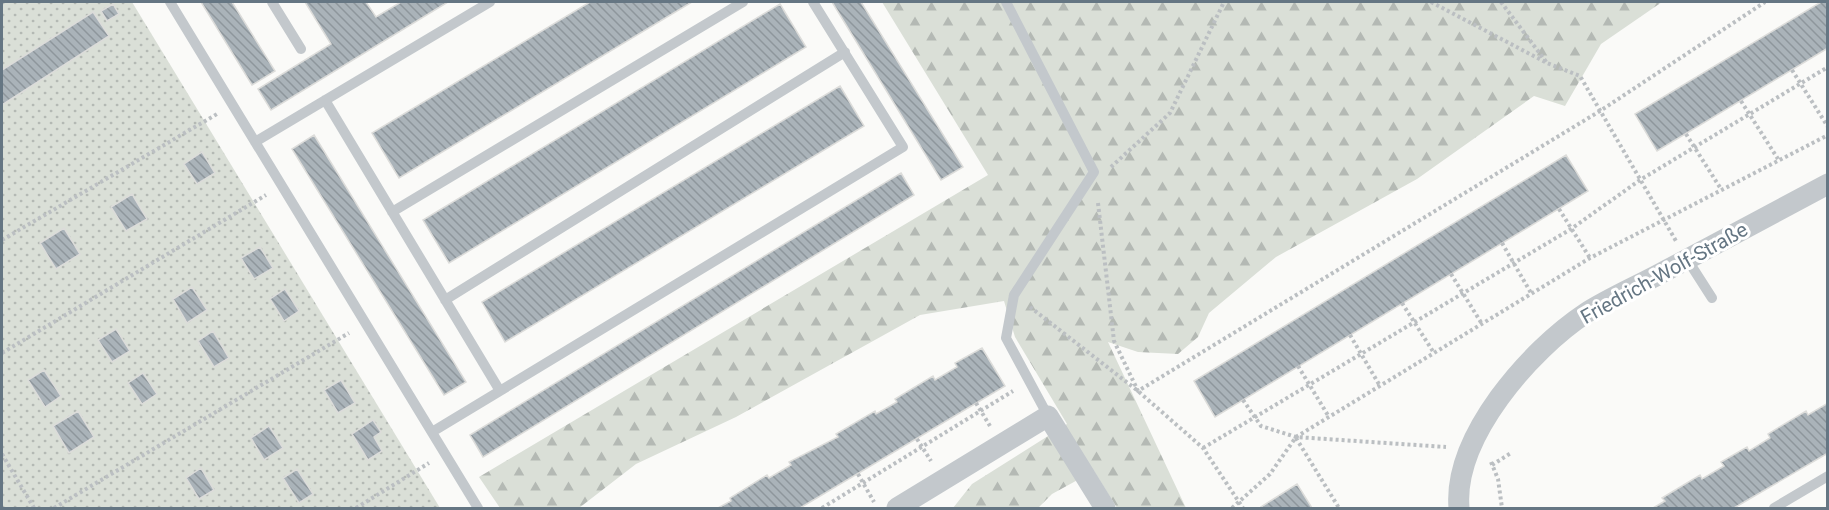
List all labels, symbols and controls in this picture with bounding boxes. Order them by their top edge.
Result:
street label: Friedrich-Wolf-Straße [1576,217,1752,329]

